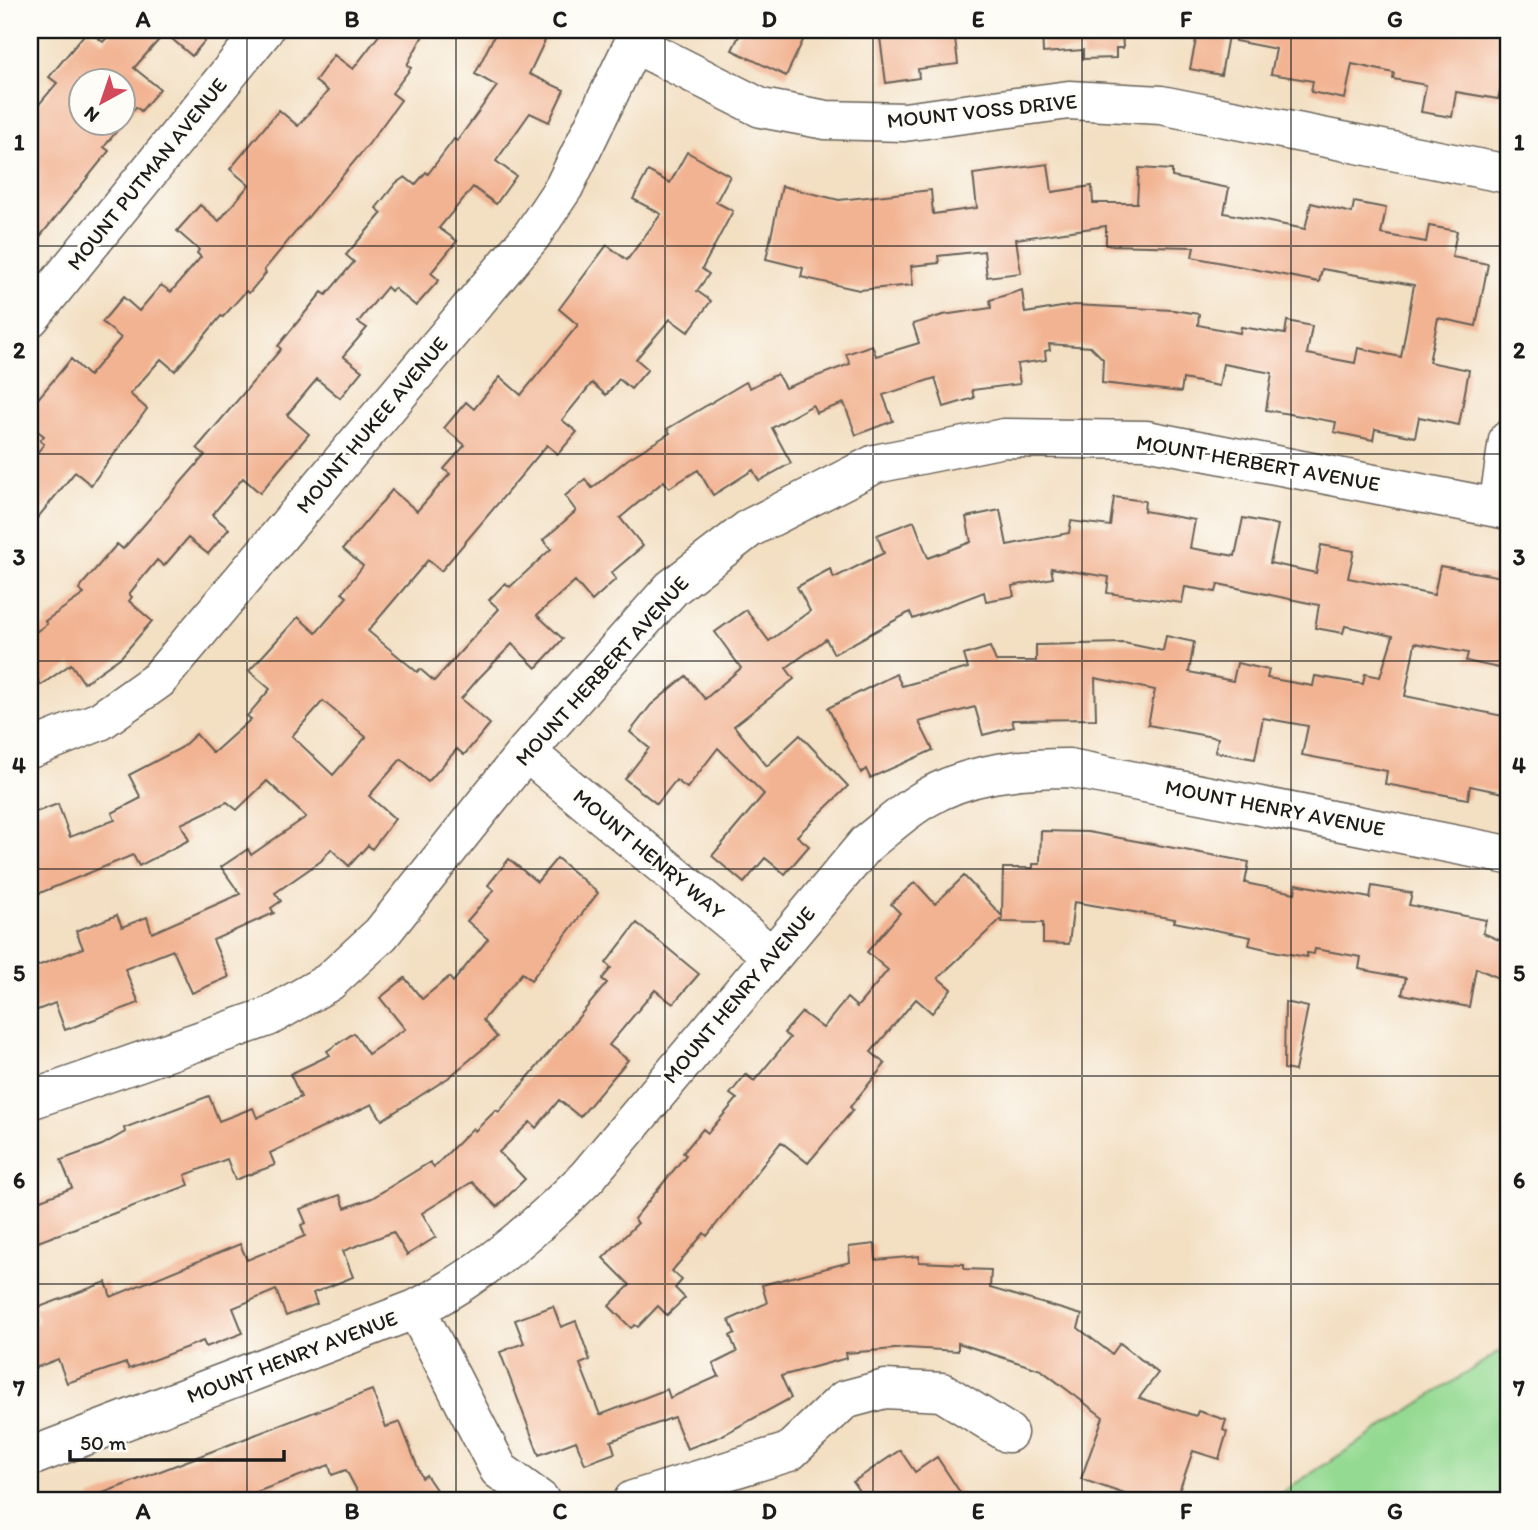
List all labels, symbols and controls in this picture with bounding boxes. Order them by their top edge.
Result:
text: A [135,5,151,33]
text: B [345,5,360,33]
text: C [553,5,568,33]
text: D [761,5,777,33]
text: E [972,5,985,33]
text: F [1180,5,1193,33]
text: G [1387,5,1403,33]
north arrow [66,66,136,136]
street label: MOUNT PUTMAN AVENUE [62,73,232,275]
street label: MOUNT VOSS DRIVE [886,88,1079,133]
text: 1 [14,128,25,156]
text: 1 [1514,128,1525,156]
street label: MOUNT HUKEE AVENUE [290,331,453,518]
text: 2 [13,336,26,364]
text: 2 [1513,336,1526,364]
street label: MOUNT HERBERT AVENUE [1134,429,1382,496]
text: 3 [13,543,26,571]
text: 3 [1513,543,1526,571]
street label: MOUNT HERBERT AVENUE [510,570,694,771]
text: 4 [12,751,26,779]
text: 4 [1512,751,1526,779]
street label: MOUNT HENRY AVENUE [1163,774,1387,841]
street label: MOUNT HENRY WAY [569,783,730,924]
street label: MOUNT HENRY AVENUE [657,901,820,1088]
text: 5 [13,959,25,987]
text: 5 [1513,959,1525,987]
text: 6 [13,1166,25,1194]
text: 6 [1513,1166,1525,1194]
street label: MOUNT HENRY AVENUE [183,1305,401,1408]
text: 7 [12,1374,25,1402]
text: 7 [1512,1374,1525,1402]
scale bar [70,1418,284,1462]
text: 50 m [80,1430,127,1455]
text: A [135,1497,151,1525]
text: B [345,1497,360,1525]
text: C [553,1497,568,1525]
text: D [761,1497,777,1525]
text: E [972,1497,985,1525]
text: F [1180,1497,1193,1525]
text: G [1387,1497,1403,1525]

